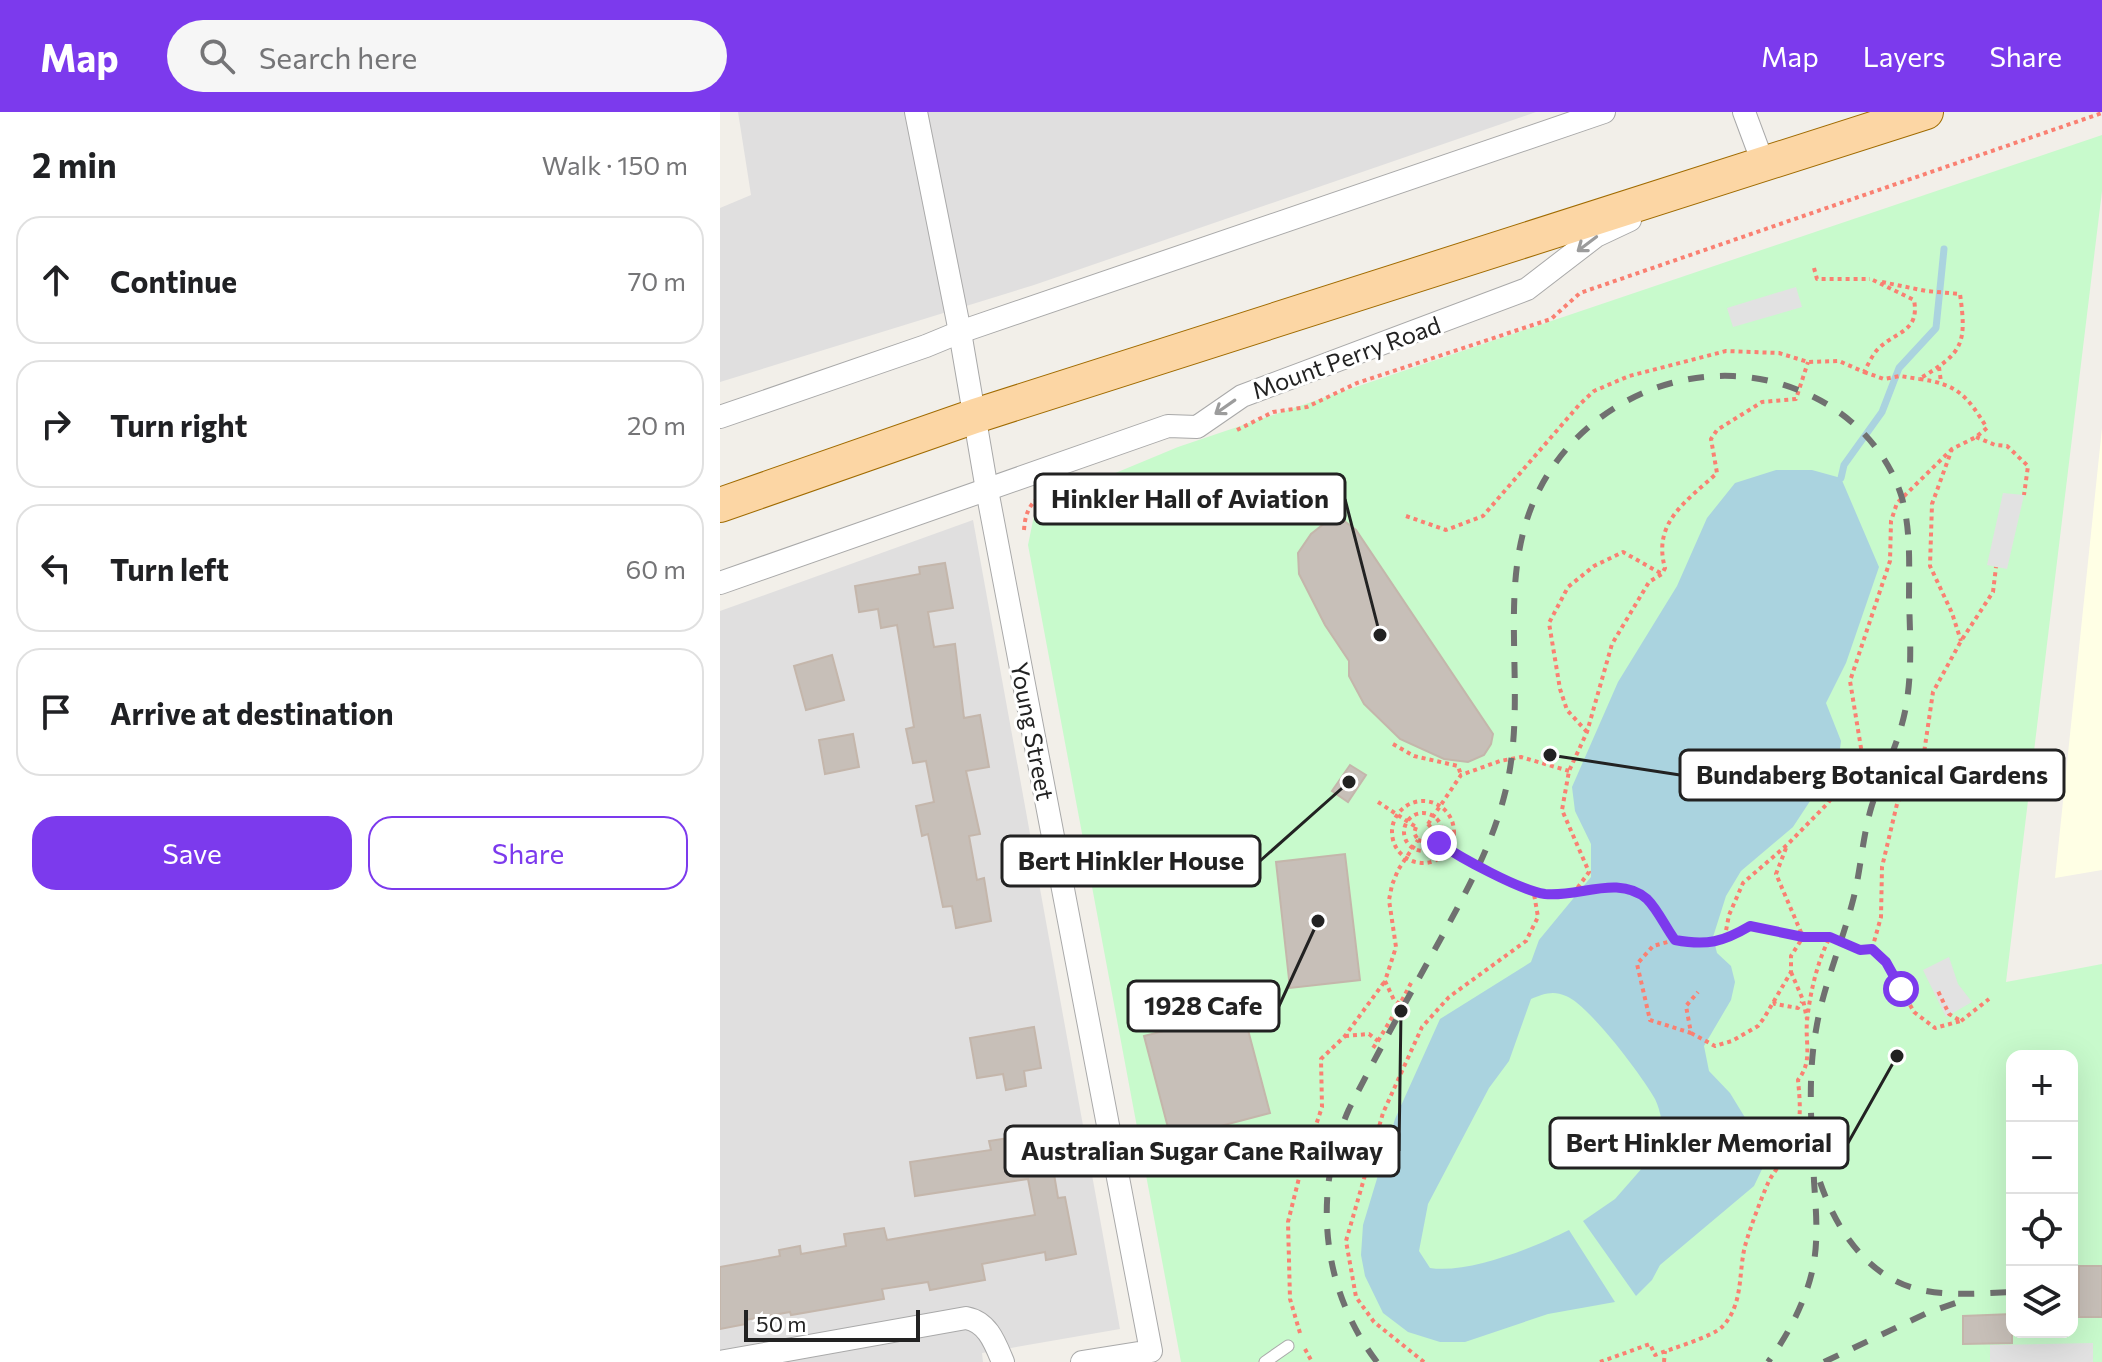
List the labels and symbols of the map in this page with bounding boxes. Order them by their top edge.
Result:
one-way arrow [1576,235,1598,252]
street label: Mount Perry Road [1248,309,1444,405]
one-way arrow [1214,399,1236,415]
callout: Hinkler Hall of Aviation [1035,474,1345,524]
text: Hinkler Hall of Aviation [1051,482,1329,513]
street label: Young Street [1005,659,1061,803]
callout: Bundaberg Botanical Gardens [1680,750,2064,800]
text: Bundaberg Botanical Gardens [1696,758,2048,789]
route end [1421,825,1457,861]
callout: Bert Hinkler House [1002,836,1260,886]
text: Bert Hinkler House [1018,844,1244,875]
route start [1883,971,1919,1007]
callout: 1928 Cafe [1128,981,1279,1031]
text: 1928 Cafe [1144,989,1262,1020]
callout: Bert Hinkler Memorial [1550,1118,1848,1168]
callout: Australian Sugar Cane Railway [1005,1126,1399,1176]
text: Bert Hinkler Memorial [1566,1126,1832,1157]
text: Australian Sugar Cane Railway [1021,1134,1383,1165]
scale bar [744,1306,920,1342]

